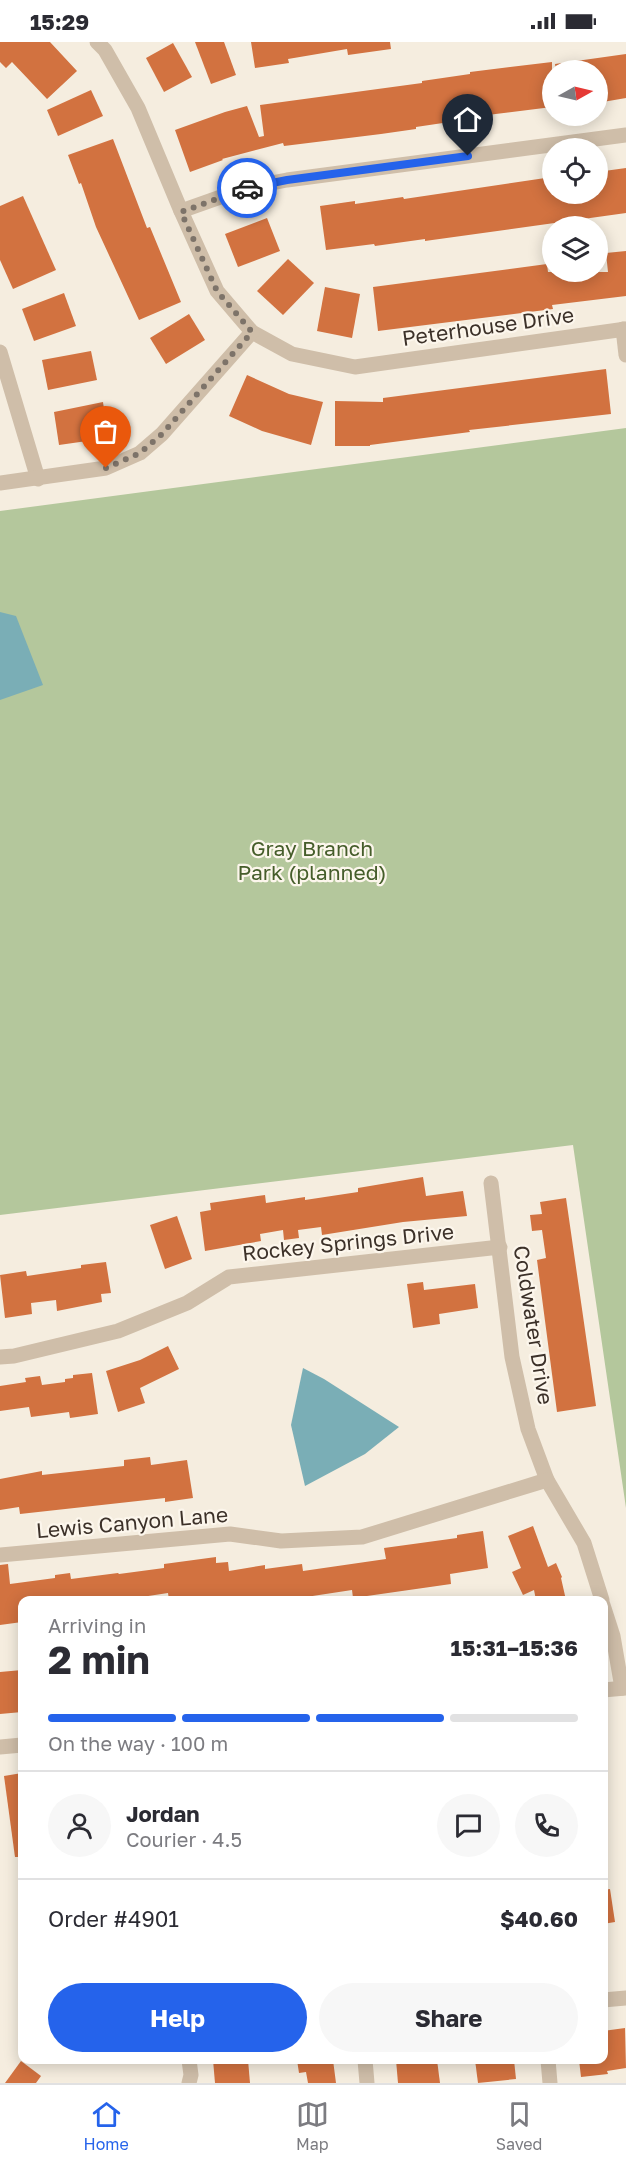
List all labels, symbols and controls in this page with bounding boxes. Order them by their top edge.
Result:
text: 15:29 [30,8,89,35]
north arrow [542,60,608,126]
map controls [542,60,608,282]
pin [442,94,493,156]
icon: home [451,103,484,136]
button: locate [542,138,608,204]
courier [217,158,277,218]
icon: car [231,172,264,205]
button: layers [542,216,608,282]
street label: Peterhouse Drive [400,301,575,351]
pin [80,406,131,468]
icon: bag [89,415,122,448]
park label: Gray Branch Park (planned) [237,835,387,885]
street label: Rockey Springs Drive [241,1218,455,1266]
street label: Coldwater Drive [509,1243,559,1406]
street label: Lewis Canyon Lane [35,1501,229,1543]
text: Arriving in [48,1613,146,1637]
text: 15:31–15:36 [451,1634,578,1661]
text: 2 min [48,1636,150,1683]
text: On the way · 100 m [48,1731,228,1755]
button: person [48,1794,111,1857]
button: chat [437,1794,500,1857]
button: phone [515,1794,578,1857]
text: Jordan [126,1800,200,1827]
text: Courier · 4.5 [126,1827,242,1851]
text: Order #4901 [48,1905,179,1932]
text: $40.60 [500,1905,578,1932]
button: Help [48,1983,307,2052]
button: Share [319,1983,578,2052]
tab: Home [84,2098,129,2154]
tab: Map [296,2098,329,2154]
tab: Saved [496,2098,542,2154]

